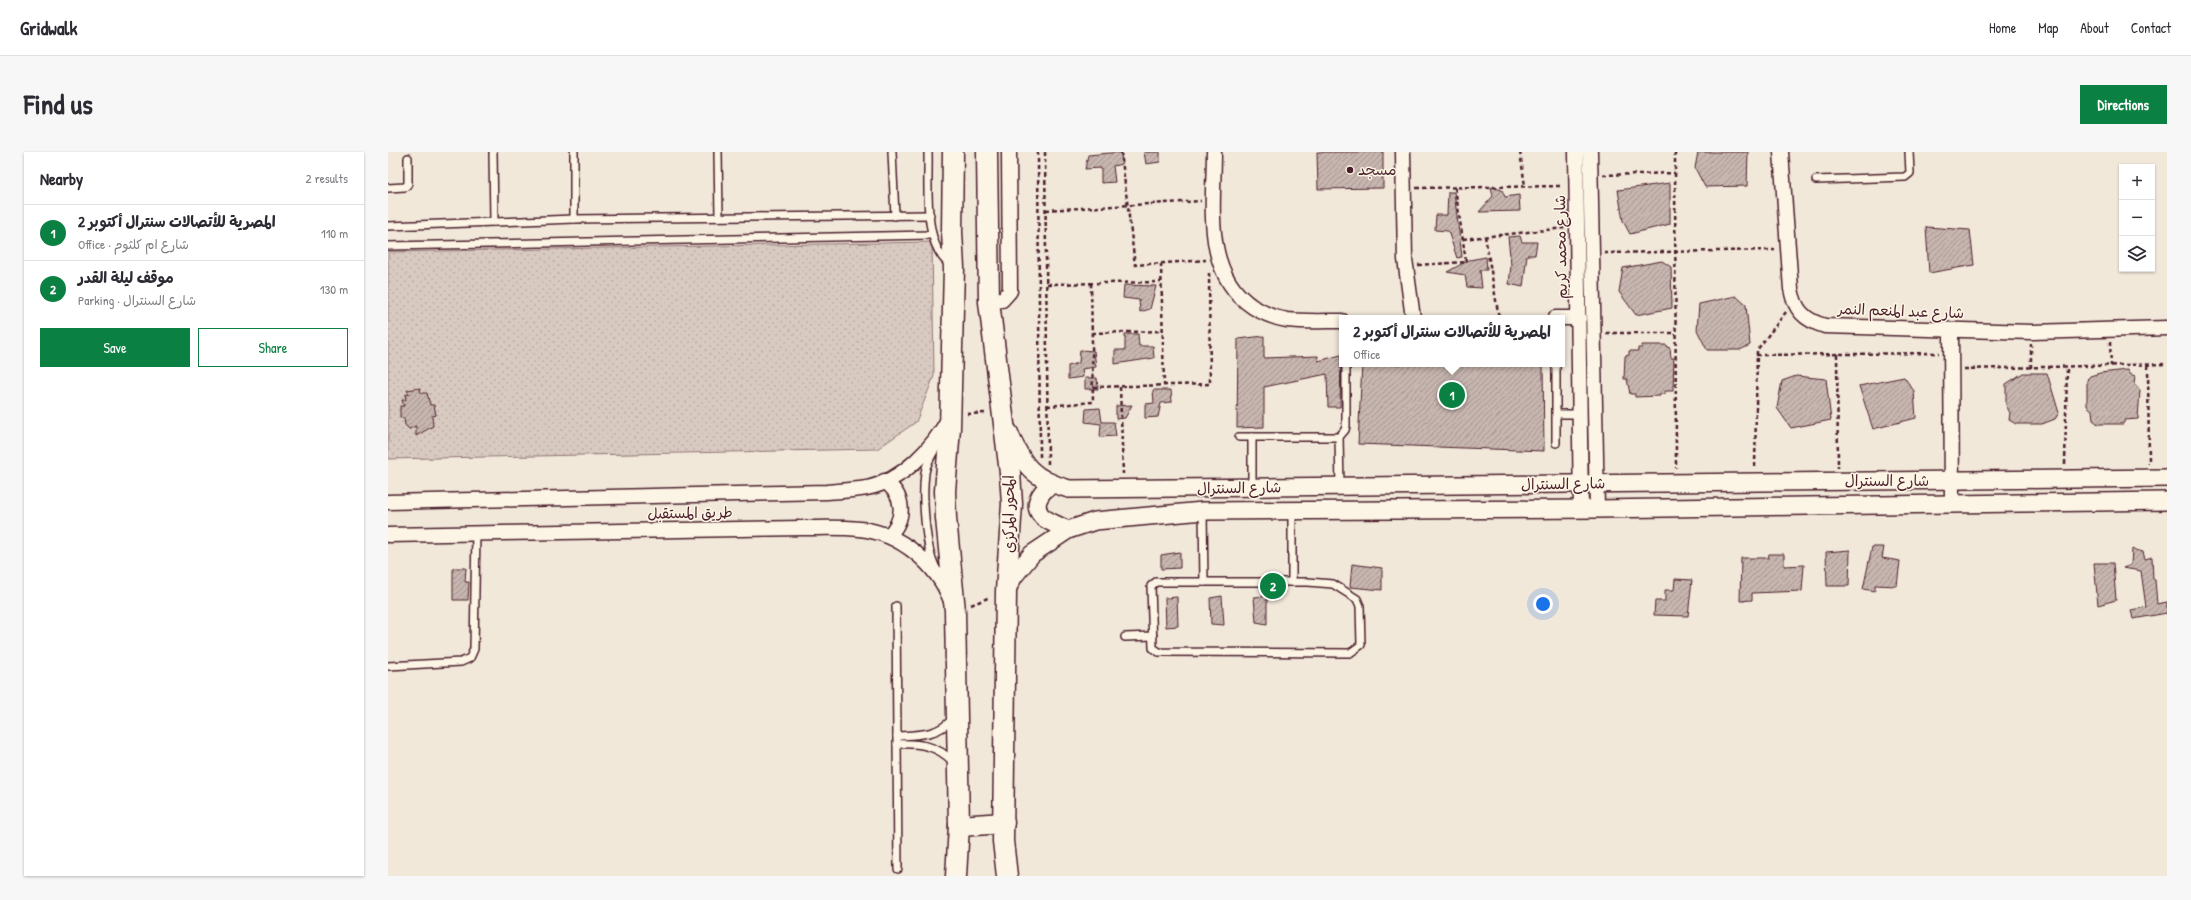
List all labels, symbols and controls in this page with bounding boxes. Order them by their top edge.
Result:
text: Gridwalk [20,15,77,41]
text: Home [1989,18,2016,37]
text: Map [2038,18,2058,37]
text: About [2080,18,2109,37]
text: Contact [2131,18,2171,37]
text: Find us [24,85,93,123]
button: Directions [2080,85,2167,124]
place label: مسجد [1358,159,1397,180]
map controls [2119,164,2155,272]
button: + [2119,164,2155,200]
marker: مسجد [1345,165,1355,175]
text: Nearby [40,167,83,190]
text: 2 results [306,169,348,187]
street label: شارع محمد كريم [1549,195,1574,299]
button: − [2119,200,2155,236]
text: المصرية للأتصالات سنترال أكتوبر 2 [78,211,276,232]
text: 1 [51,224,55,242]
text: 110 m [321,224,348,242]
text: Office · شارع ام كلثوم [78,235,189,253]
button: layers [2119,236,2155,272]
text: موقف ليلة القدر [78,267,174,288]
text: 2 [50,280,56,298]
text: 130 m [320,280,348,298]
text: Parking · شارع السنترال [78,291,196,309]
street label: شارع عبد المنعم النمر [1836,298,1964,325]
popup [1339,315,1565,367]
text: المصرية للأتصالات سنترال أكتوبر 2 [1353,321,1551,342]
button: Save [40,328,190,367]
button: Share [198,328,348,367]
text: Office [1353,345,1380,363]
pin: 1 [1439,380,1465,410]
street label: شارع السنترال [1845,470,1929,491]
street label: شارع السنترال [1521,472,1605,495]
street label: المحور المركزى [998,475,1019,553]
street label: شارع السنترال [1197,476,1281,499]
street label: طريق المستقبل [647,501,733,524]
pin: 2 [1260,571,1286,601]
your location [1533,594,1553,614]

